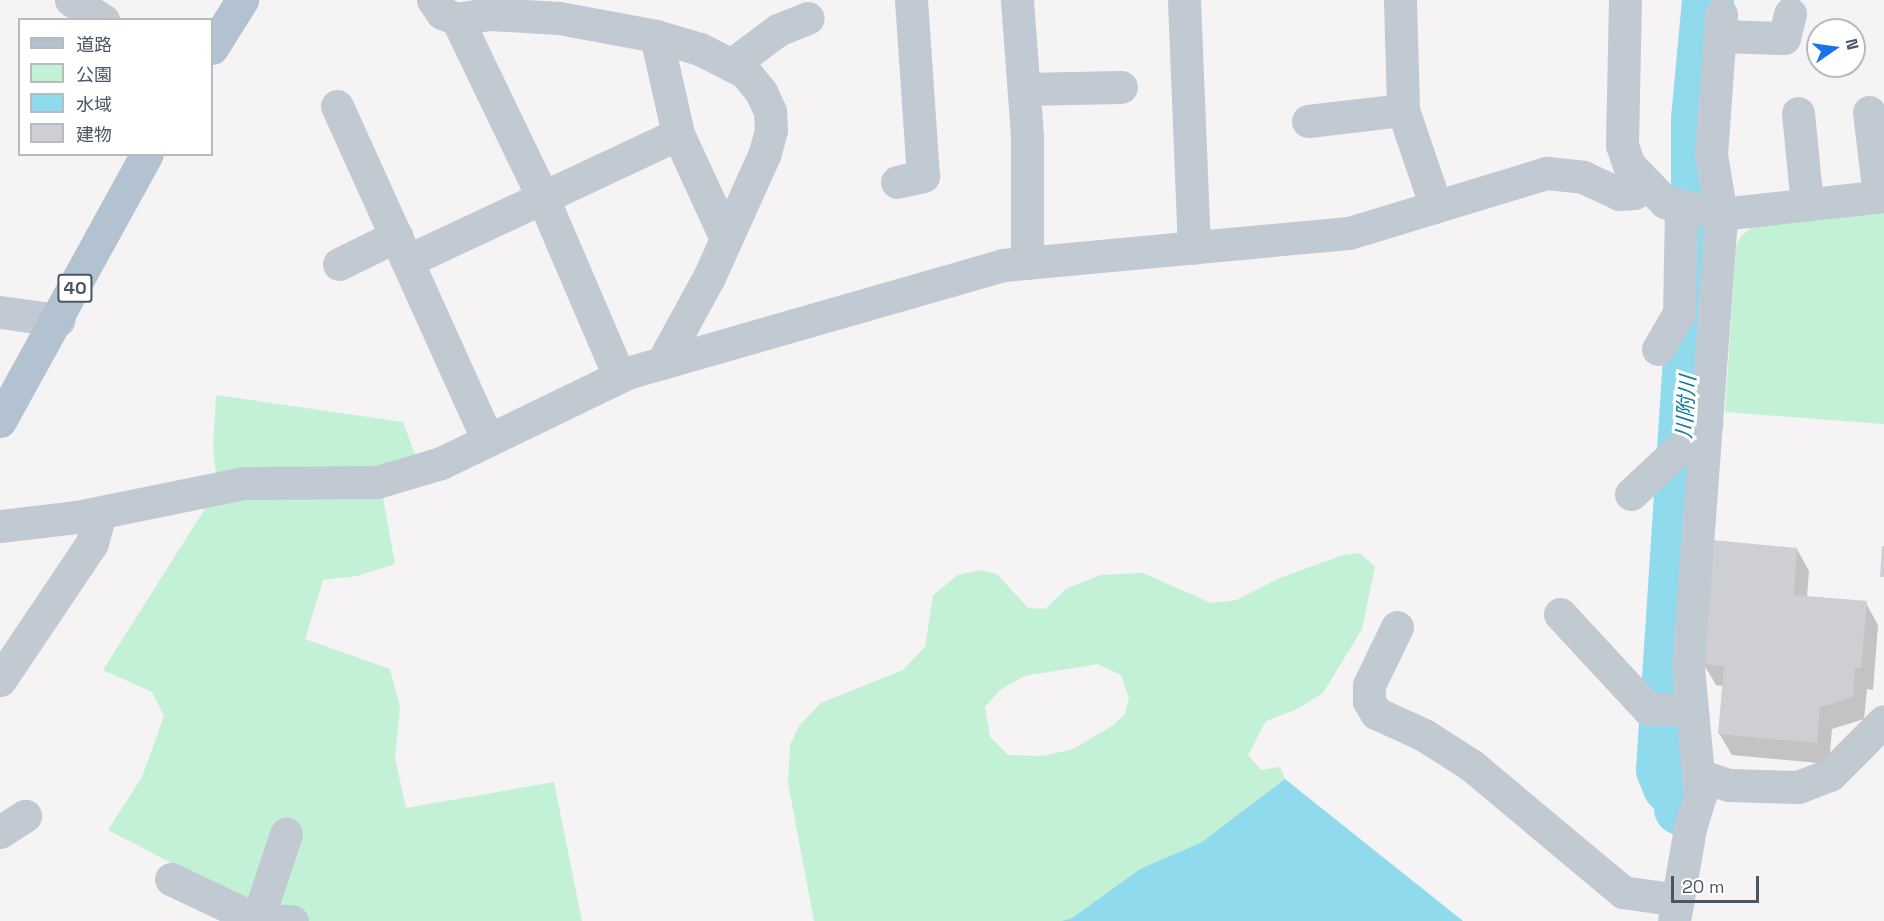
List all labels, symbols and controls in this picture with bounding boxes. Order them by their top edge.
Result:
legend [18,18,213,156]
north arrow [1806,18,1866,78]
text: 道路 [76,33,112,56]
text: N [1841,37,1864,52]
text: 公園 [76,63,112,86]
text: 水域 [76,93,112,116]
text: 建物 [76,123,112,146]
road number: 40 [57,273,93,303]
water label: 川附川 [1671,375,1701,439]
scale bar [1674,864,1762,902]
text: 20 m [1682,875,1725,898]

